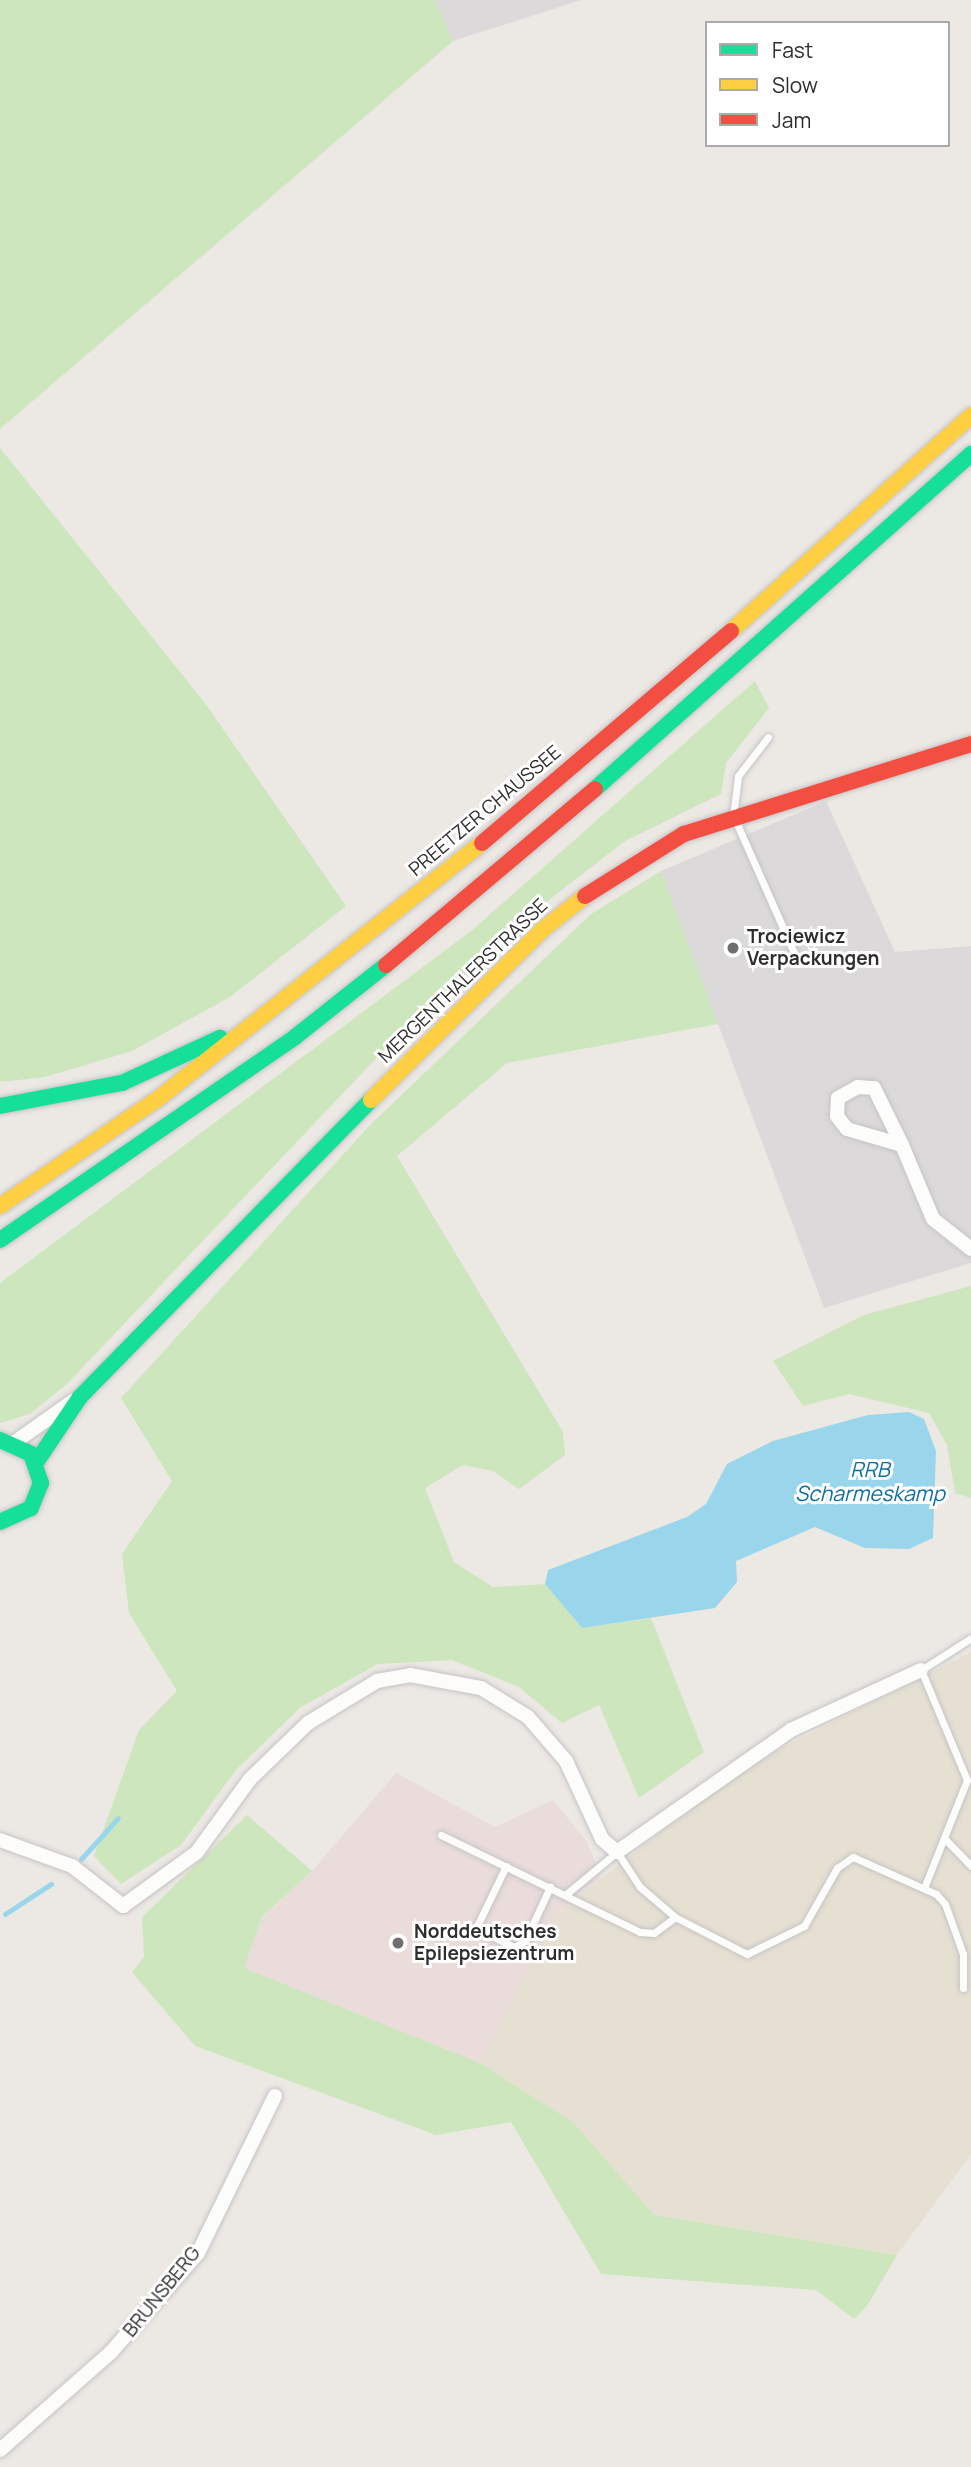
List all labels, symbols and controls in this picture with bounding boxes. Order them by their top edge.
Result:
legend [705,21,950,147]
text: Fast [772,36,813,64]
text: Slow [772,71,818,99]
text: Jam [772,106,811,134]
street label: PREETZER CHAUSSEE [404,741,566,881]
street label: MERGENTHALERSTRASSE [374,894,552,1068]
place label: Trociewicz Verpackungen [747,926,879,970]
marker: Trociewicz Verpackungen [725,940,741,956]
water label: RRB Scharmeskamp [795,1456,945,1506]
place label: Norddeutsches Epilepsiezentrum [414,1921,574,1965]
marker: Norddeutsches Epilepsiezentrum [388,1933,408,1953]
street label: BRUNSBERG [119,2242,205,2342]

